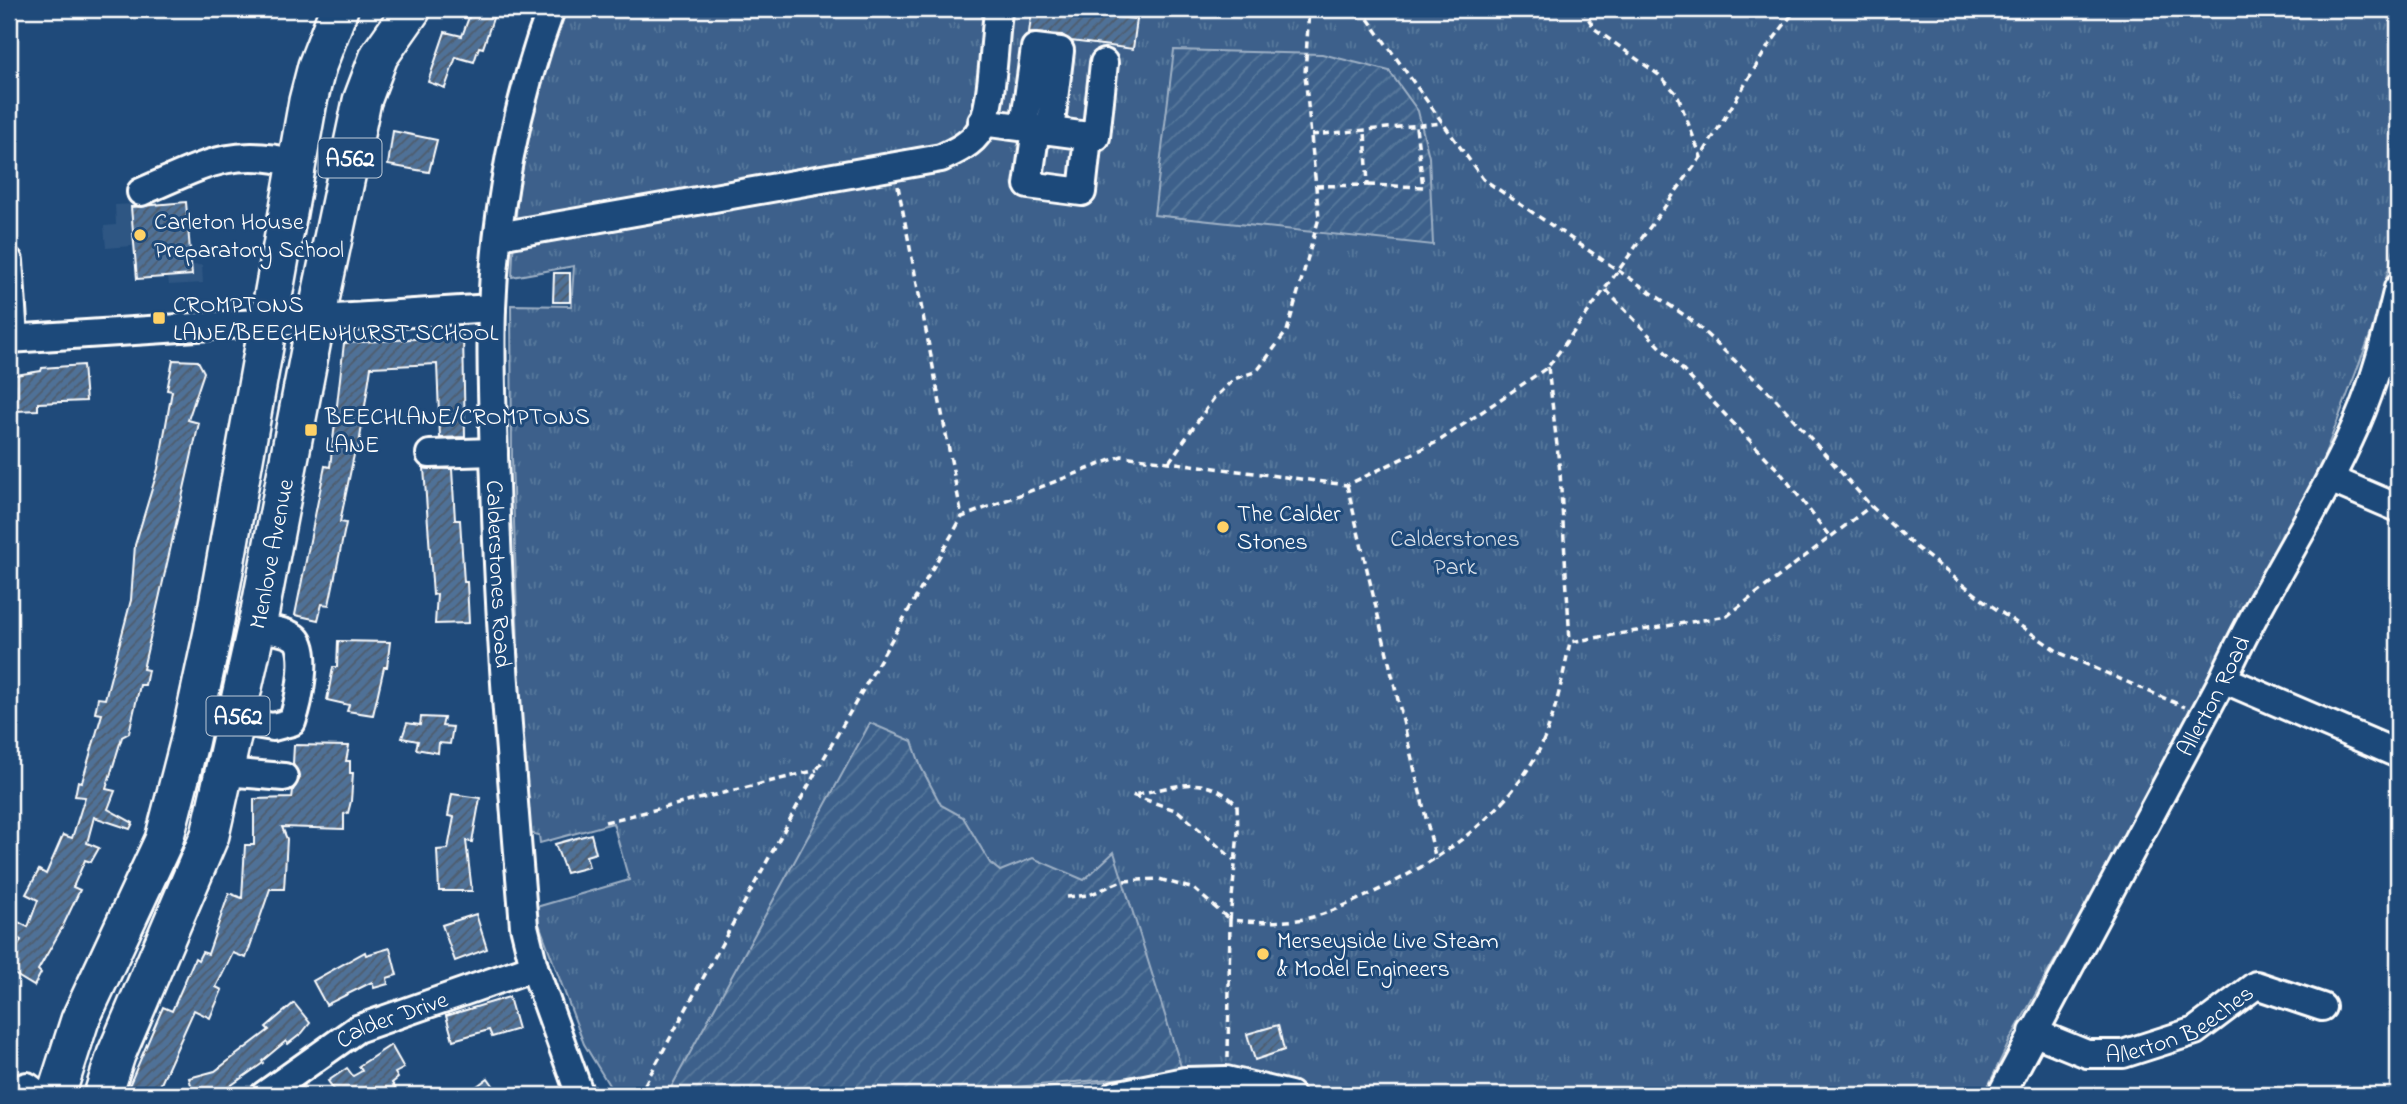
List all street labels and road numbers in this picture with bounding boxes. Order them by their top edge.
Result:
road number: A562 [318,139,382,178]
street label: Menlove Avenue [241,476,305,633]
street label: Calderstones Road [475,480,519,669]
street label: Allerton Road [2170,630,2261,764]
road number: A562 [206,696,270,736]
street label: Allerton Beeches [2106,977,2262,1074]
street label: Calder Drive [329,983,453,1059]

